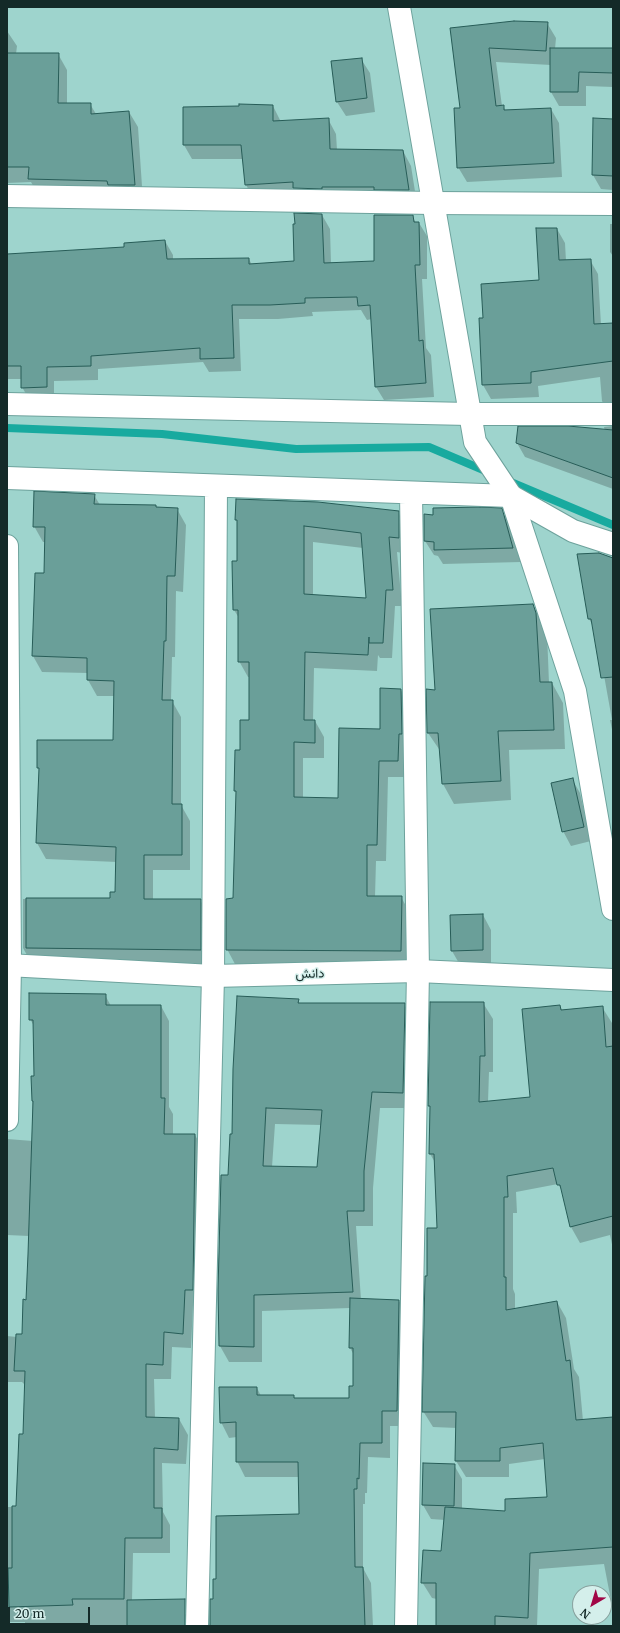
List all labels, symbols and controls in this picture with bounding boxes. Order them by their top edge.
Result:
street label: دانش [295,966,325,982]
north arrow [572,1585,612,1625]
scale bar [10,1599,92,1625]
text: N [577,1605,593,1622]
text: 20 m [15,1606,44,1621]

